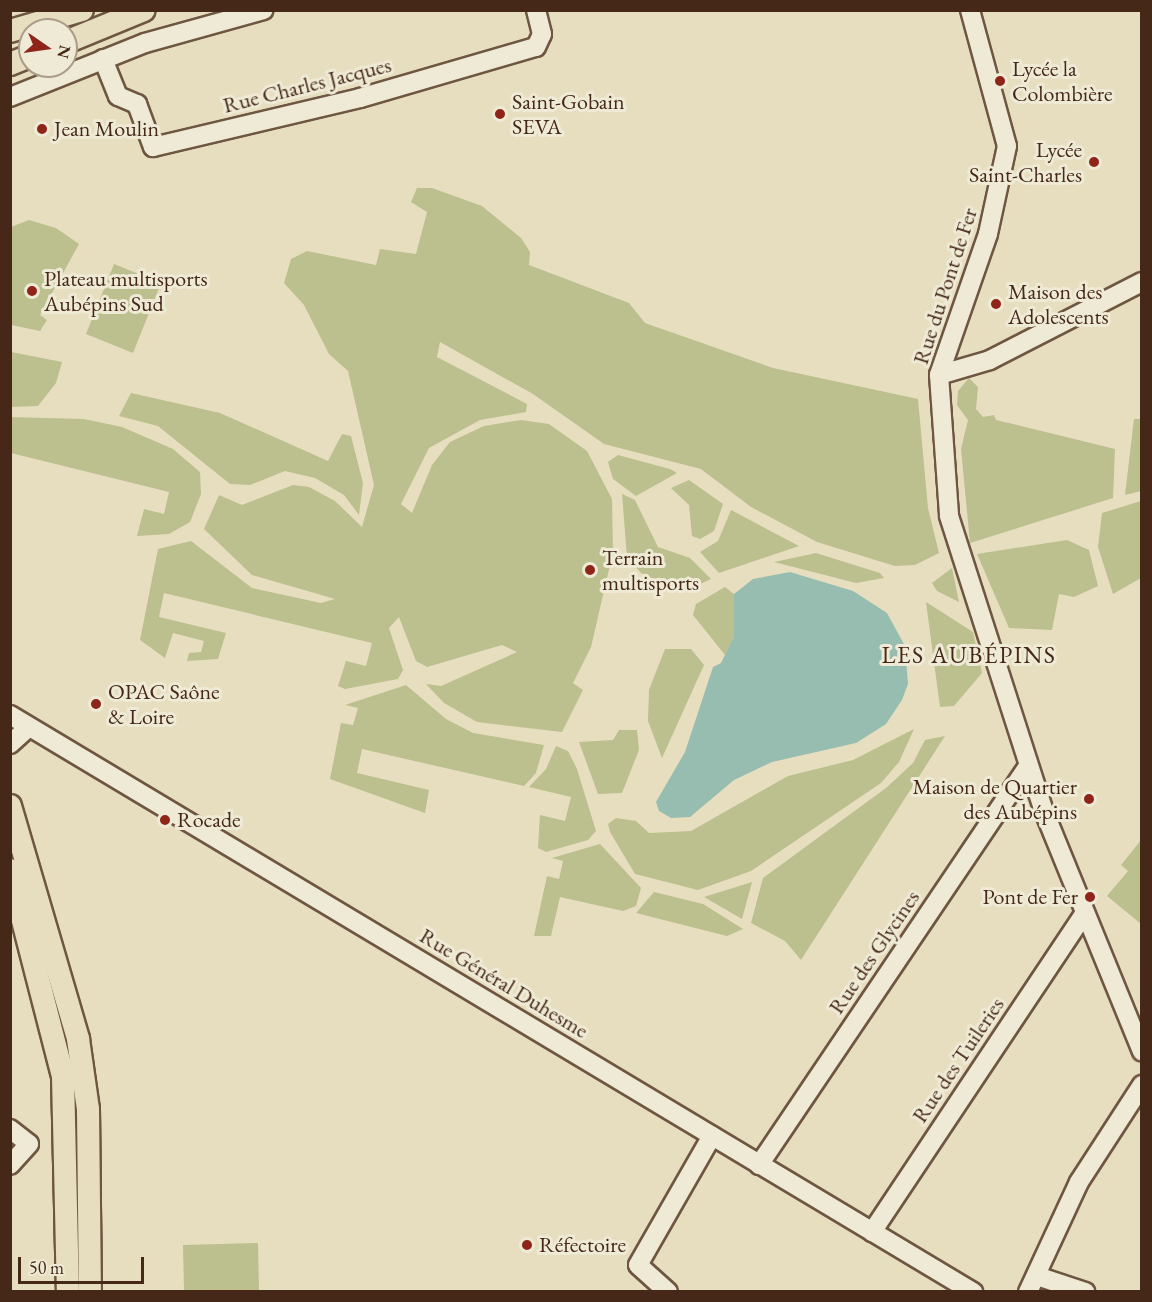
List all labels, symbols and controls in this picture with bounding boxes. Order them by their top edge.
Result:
north arrow [18,18,78,78]
text: N [52,43,76,60]
street label: Rue Charles Jacques [220,51,394,119]
place label: Lycée la Colombière [1012,55,1113,106]
marker: Lycée la Colombière [993,74,1007,88]
place label: Saint-Gobain SEVA [512,88,625,140]
marker: Saint-Gobain SEVA [493,107,507,121]
place label: Jean Moulin [54,116,159,142]
marker: Jean Moulin [35,122,49,136]
place label: Lycée Saint-Charles [969,136,1082,188]
marker: Lycée Saint-Charles [1087,155,1101,169]
street label: Rue du Pont de Fer [907,204,983,368]
place label: Plateau multisports Aubépins Sud [44,265,208,316]
place label: Maison des Adolescents [1008,278,1109,330]
marker: Plateau multisports Aubépins Sud [25,284,39,298]
marker: Maison des Adolescents [989,297,1003,311]
place label: Terrain multisports [602,544,699,596]
marker: Terrain multisports [583,563,597,577]
district label: LES AUBÉPINS [881,641,1057,669]
place label: OPAC Saône & Loire [108,678,220,730]
marker: OPAC Saône & Loire [89,697,103,711]
place label: Maison de Quartier des Aubépins [913,773,1077,824]
marker: Maison de Quartier des Aubépins [1082,792,1096,806]
place label: Rocade [177,807,241,833]
marker: Rocade [158,813,172,827]
place label: Pont de Fer [982,884,1078,910]
street label: Rue des Glycines [823,885,925,1019]
marker: Pont de Fer [1083,890,1097,904]
street label: Rue Général Duhesme [415,922,593,1044]
street label: Rue des Tuileries [906,992,1010,1128]
place label: Réfectoire [539,1232,626,1258]
marker: Réfectoire [520,1238,534,1252]
scale bar [21,1245,147,1283]
text: 50 m [29,1256,64,1279]

